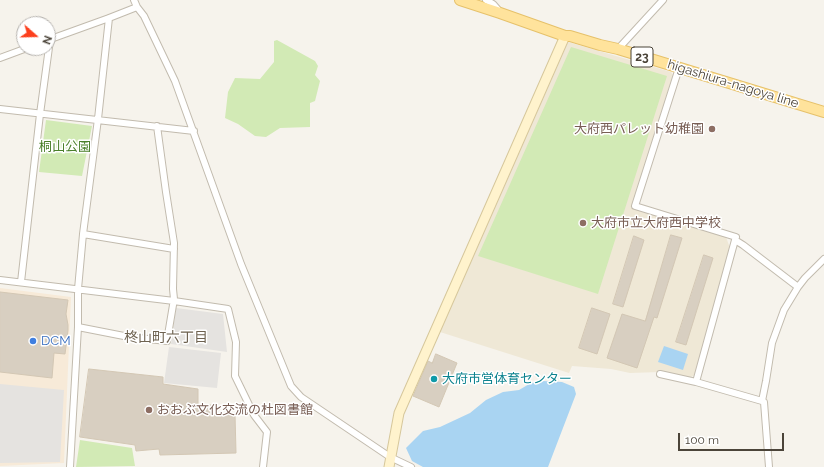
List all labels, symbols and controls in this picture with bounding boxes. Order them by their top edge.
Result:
north arrow [16,16,56,56]
text: N [39,34,54,46]
road number: 23 [631,47,653,67]
street label: higashiura-nagoya line [666,57,800,111]
place label: 大府西パレット幼稚園 [574,121,704,137]
marker: 大府西パレット幼稚園 [707,124,717,134]
park label: 桐山公園 [39,139,91,155]
place label: 大府市立大府西中学校 [591,215,721,231]
marker: 大府市立大府西中学校 [578,218,588,228]
district label: 柊山町六丁目 [124,330,208,346]
place label: DCM [41,333,71,349]
marker: DCM [28,336,38,346]
place label: 大府市営体育センター [442,371,572,387]
marker: 大府市営体育センター [429,374,439,384]
place label: おおぶ文化交流の杜図書館 [157,402,313,418]
marker: おおぶ文化交流の杜図書館 [144,405,154,415]
scale bar [680,425,786,451]
text: 100 m [685,433,719,447]

